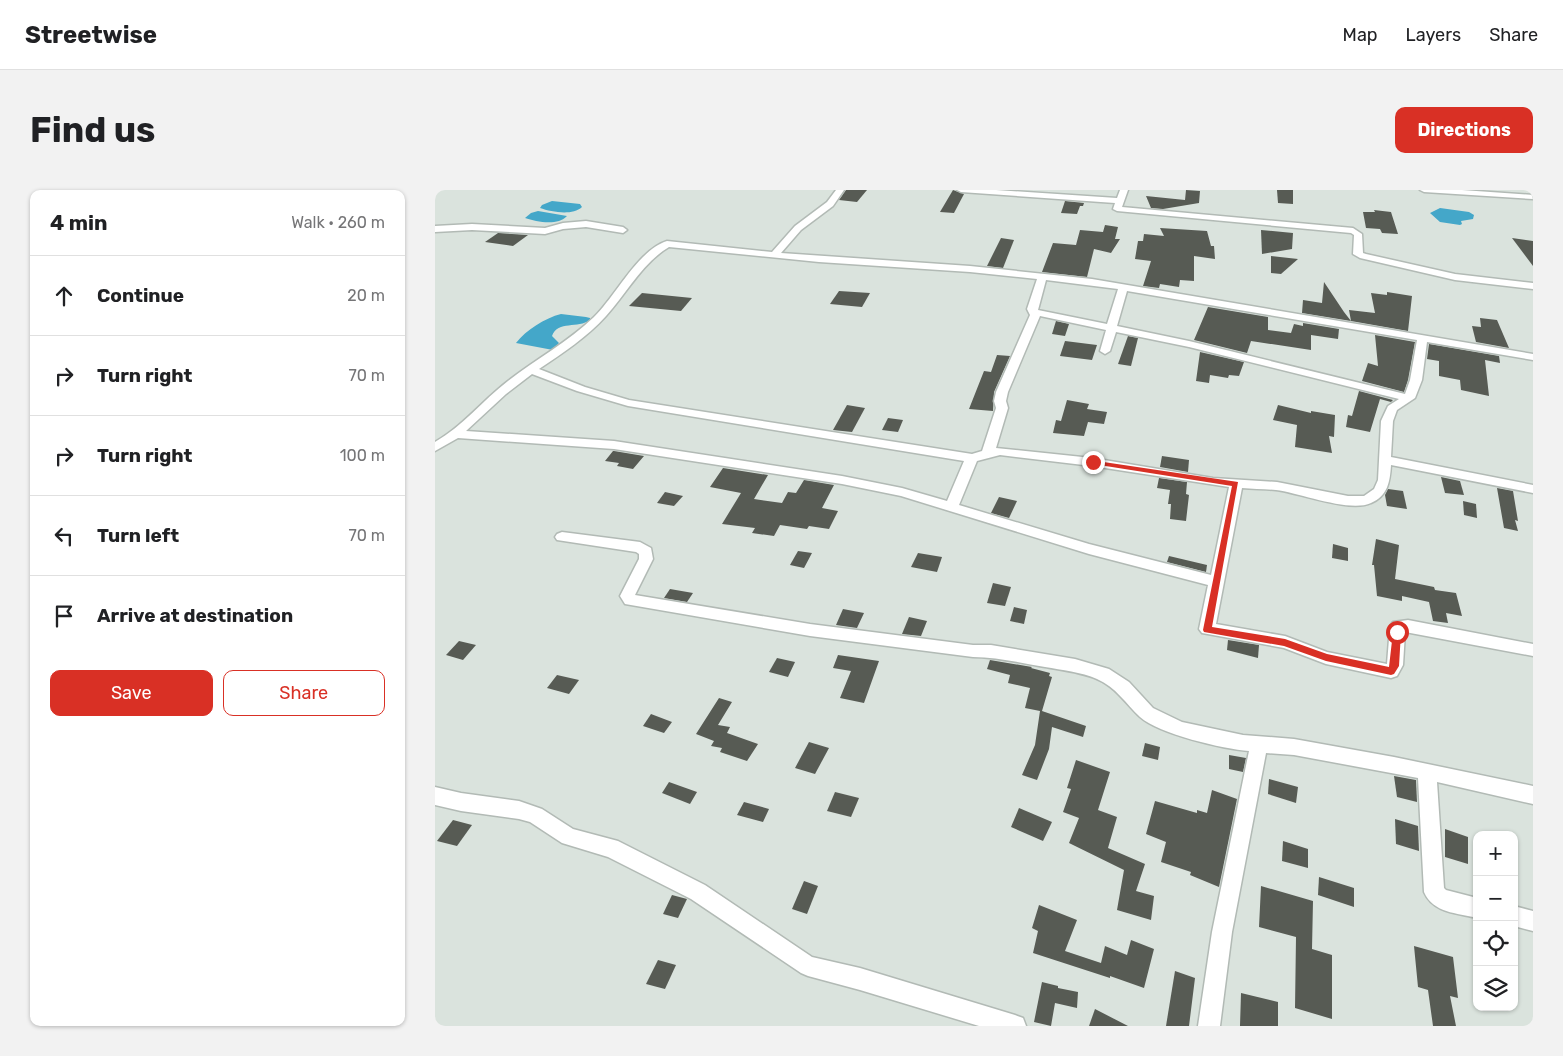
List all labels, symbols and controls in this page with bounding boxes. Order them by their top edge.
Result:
text: Streetwise [25,21,157,49]
text: Map [1343,24,1378,46]
text: Layers [1406,24,1461,46]
text: Share [1489,24,1538,46]
button: Directions [1395,107,1533,153]
text: Find us [30,109,155,151]
text: 4 min [50,210,108,235]
text: Walk · 260 m [291,213,385,232]
icon: ahead [50,282,78,310]
text: Continue [97,284,184,307]
text: 20 m [347,286,385,305]
icon: right [50,362,78,390]
text: Turn right [97,364,192,387]
text: 70 m [348,366,385,385]
icon: right [50,442,78,470]
text: Turn right [97,444,192,467]
text: 100 m [340,446,385,465]
route end [1082,451,1105,474]
icon: left [50,522,78,550]
text: Turn left [97,524,179,547]
text: 70 m [348,526,385,545]
icon: arrive [50,602,78,630]
text: Arrive at destination [97,604,293,627]
route start [1386,621,1409,644]
button: Save [50,670,213,716]
button: Share [223,670,385,716]
map controls [1473,831,1518,1011]
button: + [1473,831,1518,876]
button: − [1473,876,1518,921]
button: locate [1473,921,1518,966]
button: layers [1473,966,1518,1011]

